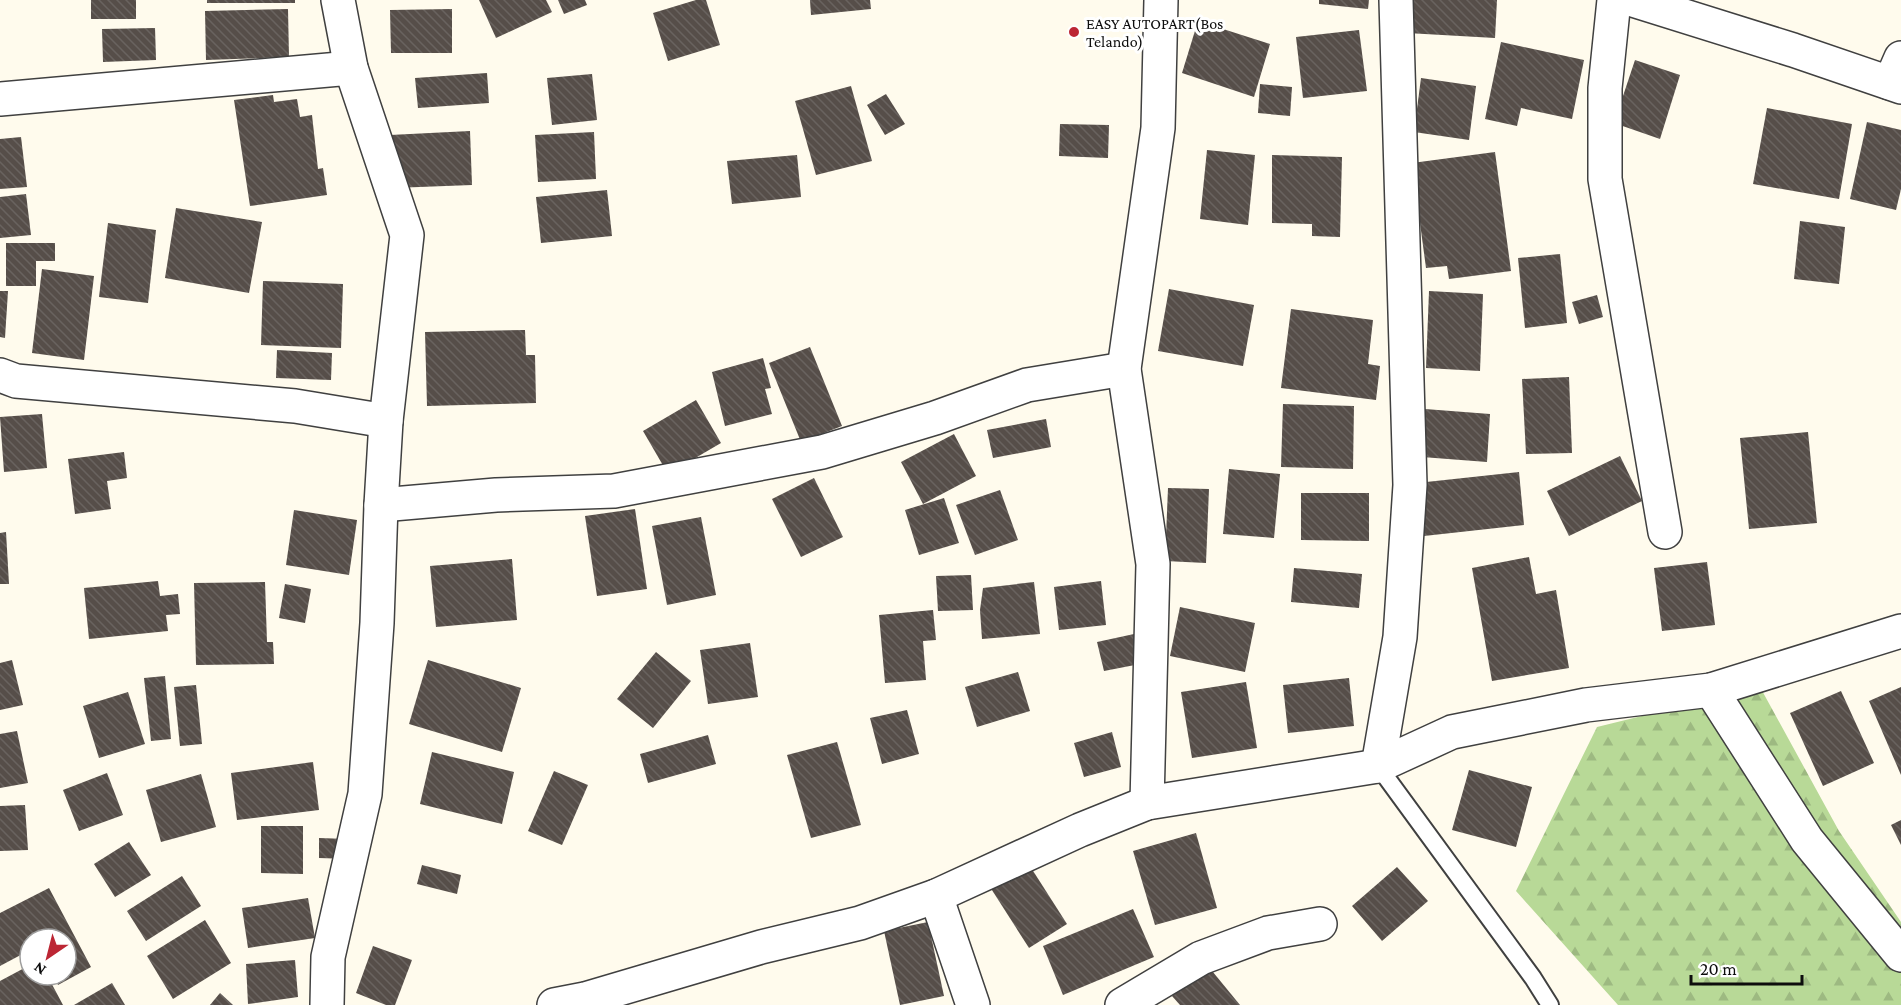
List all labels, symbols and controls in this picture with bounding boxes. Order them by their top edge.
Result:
place label: EASY AUTOPART(Bos Telando) [1086,15,1223,51]
marker: EASY AUTOPART(Bos Telando) [1067,25,1081,39]
north arrow [18,927,78,987]
scale bar [1691,948,1802,986]
text: N [30,959,49,979]
text: 20 m [1700,959,1737,979]

